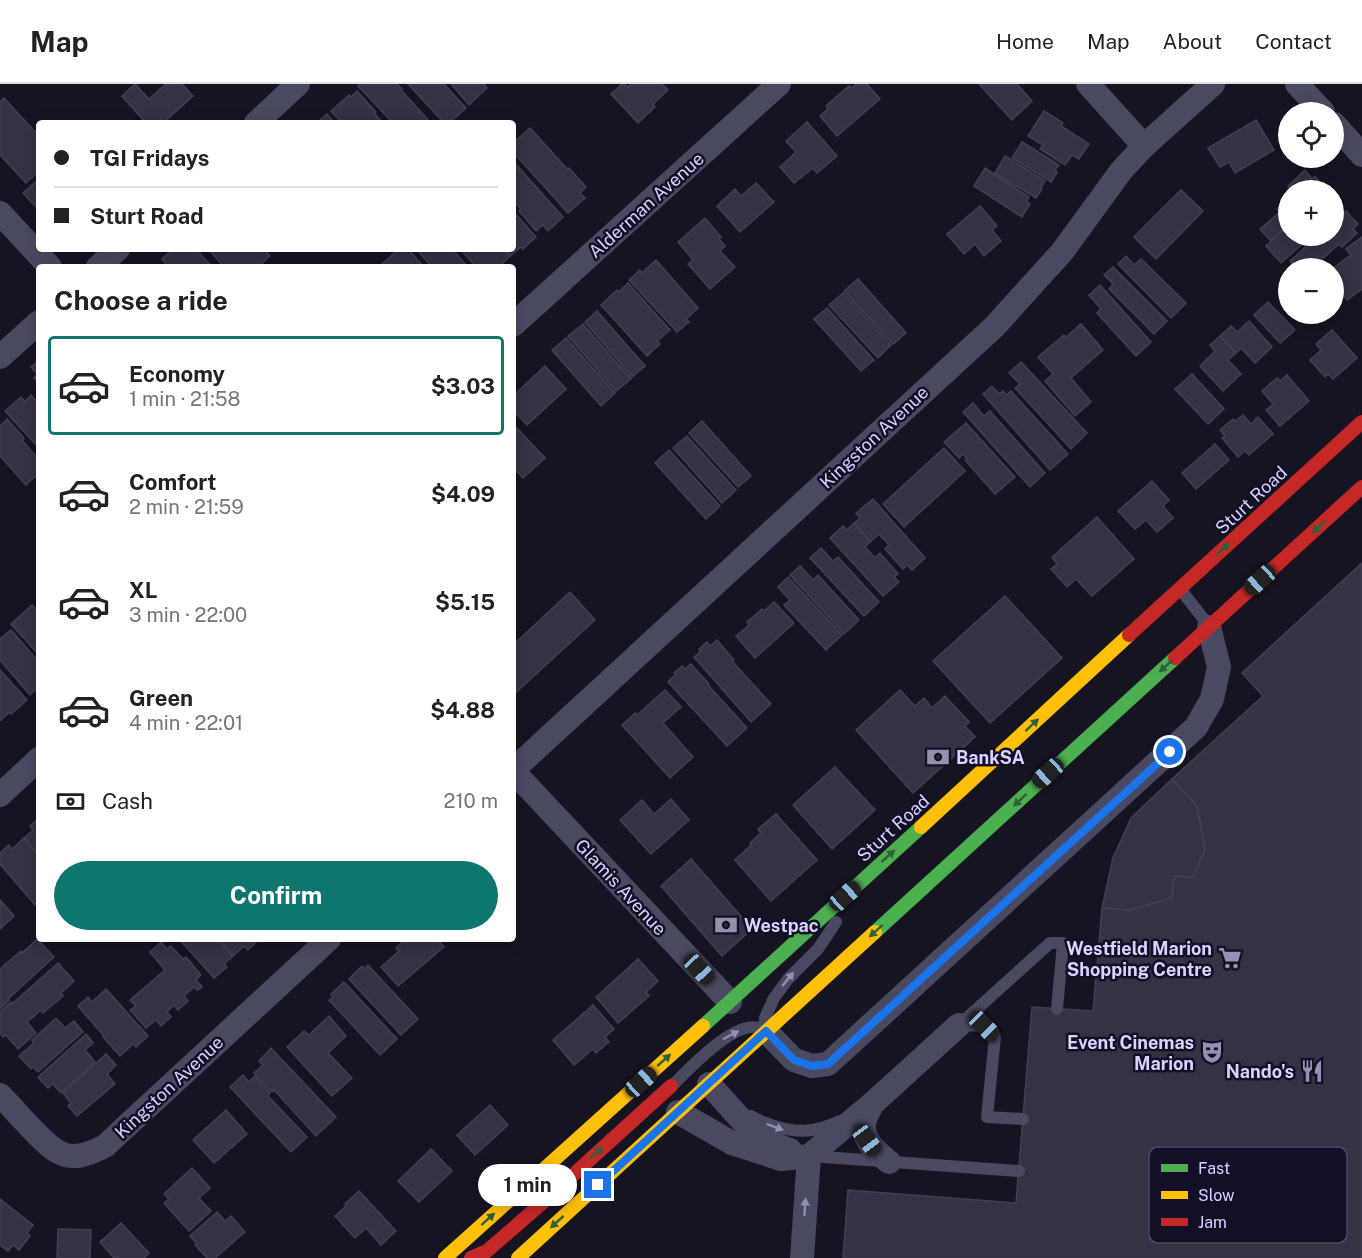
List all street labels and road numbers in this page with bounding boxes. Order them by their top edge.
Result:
street label: Alderman Avenue [584,148,708,262]
street label: Kingston Avenue [815,381,933,493]
street label: Sturt Road [1211,462,1291,538]
street label: Sturt Road [853,790,933,866]
street label: Glamis Avenue [571,835,671,939]
street label: Kingston Avenue [110,1031,228,1143]

